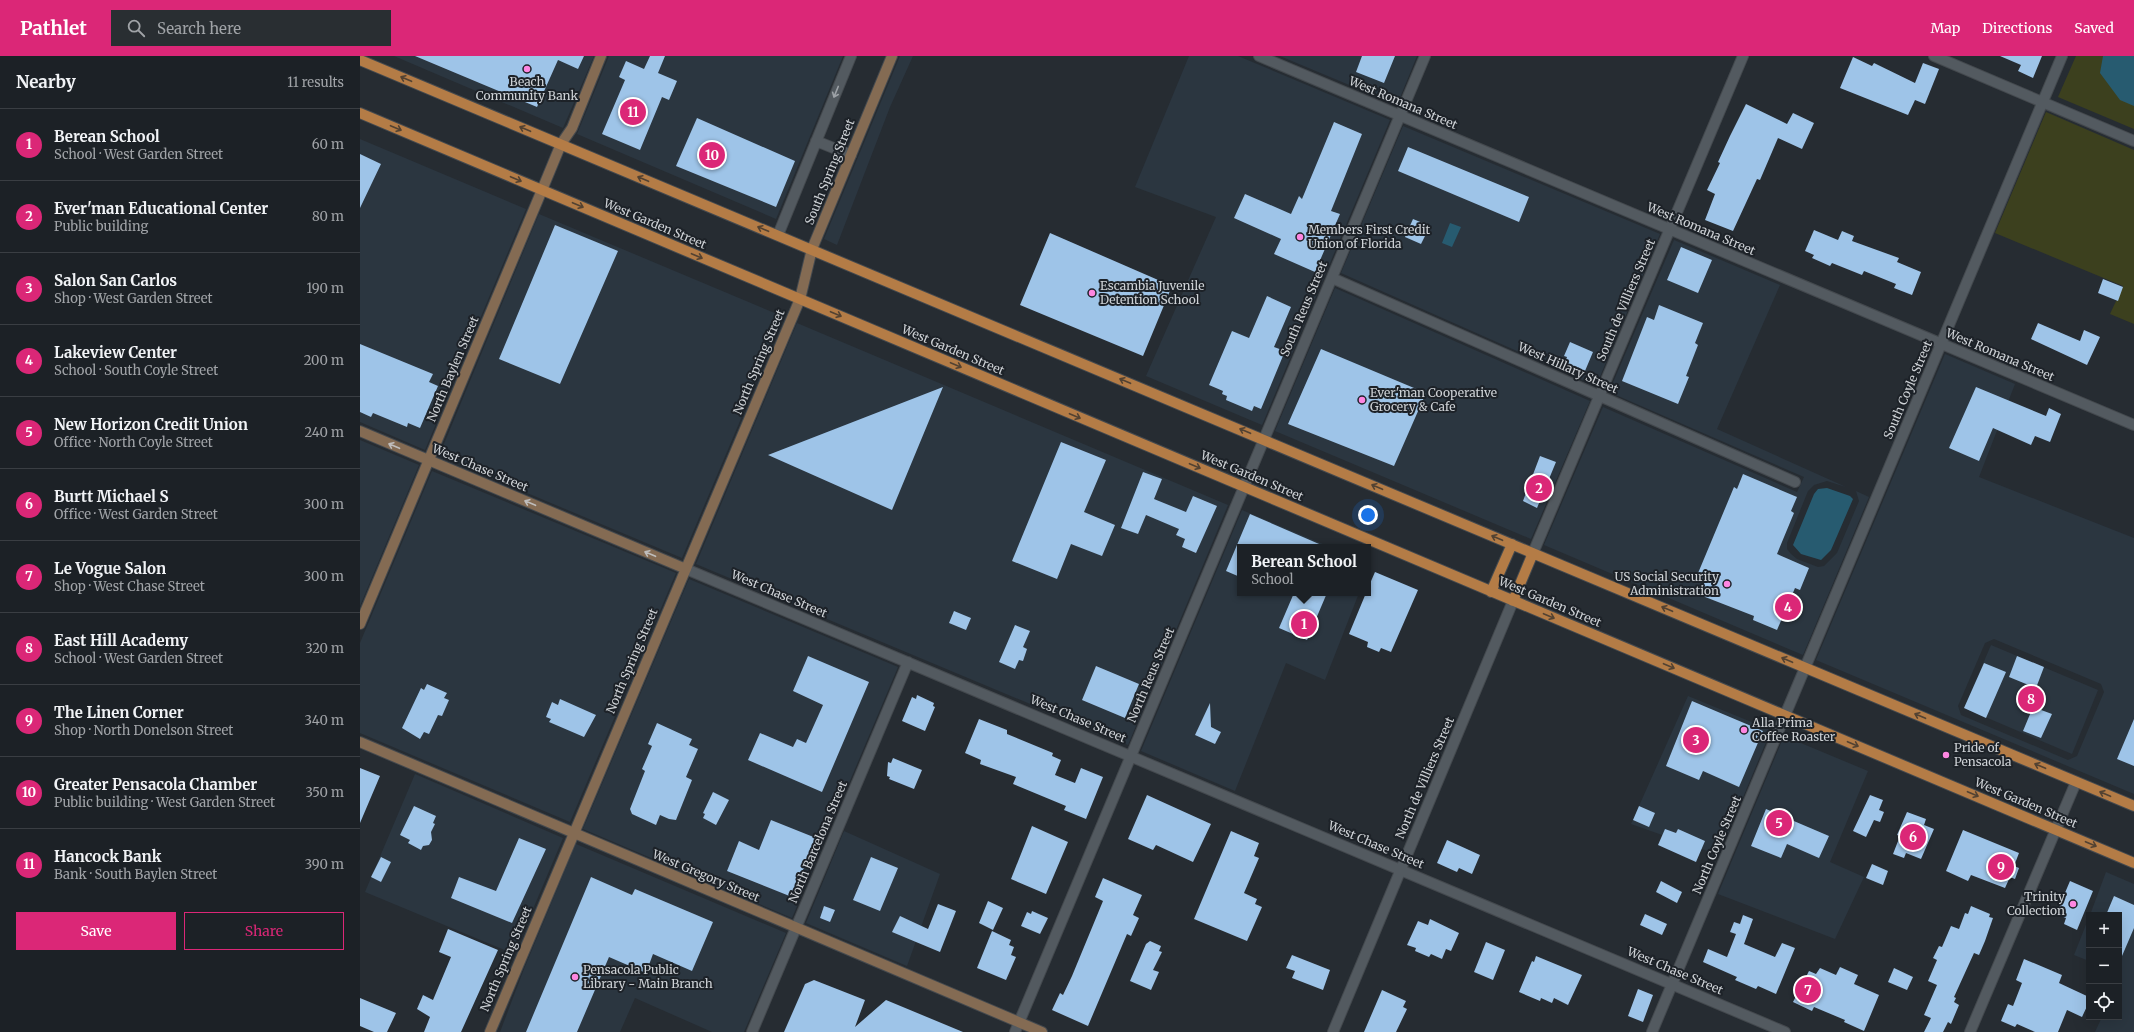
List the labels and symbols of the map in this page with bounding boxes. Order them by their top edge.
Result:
marker: Beach Community Bank [522,64,532,74]
street label: West Romana Street [1346,73,1460,132]
one-way arrow [400,74,412,82]
place label: Beach Community Bank [476,74,579,103]
one-way arrow [832,86,839,98]
pin: 11 [620,97,646,127]
street label: South Spring Street [801,116,858,227]
one-way arrow [389,125,401,132]
one-way arrow [520,125,532,132]
pin: 10 [699,140,725,170]
one-way arrow [638,174,650,182]
one-way arrow [509,175,521,183]
street label: West Garden Street [601,195,709,252]
street label: West Romana Street [1644,199,1758,258]
one-way arrow [571,202,583,209]
place label: Members First Credit Union of Florida [1308,222,1431,251]
one-way arrow [758,225,770,232]
marker: Members First Credit Union of Florida [1295,232,1305,242]
street label: South de Villiers Street [1593,236,1658,363]
one-way arrow [691,253,703,260]
street label: South Reus Street [1277,259,1331,359]
place label: Escambia Juvenile Detention School [1100,278,1204,307]
marker: Escambia Juvenile Detention School [1087,288,1097,298]
street label: North Spring Street [730,307,788,417]
one-way arrow [829,311,841,319]
street label: North Baylen Street [423,313,482,424]
street label: West Garden Street [899,321,1007,378]
street label: West Romana Street [1943,325,2057,384]
street label: West Hillary Street [1515,338,1621,397]
street label: South Coyle Street [1880,338,1935,441]
one-way arrow [949,362,961,369]
one-way arrow [1119,377,1131,384]
place label: Ever'man Cooperative Grocery & Cafe [1370,385,1497,414]
marker: Ever'man Cooperative Grocery & Cafe [1357,395,1367,405]
one-way arrow [1069,412,1081,420]
one-way arrow [1239,427,1251,435]
street label: West Chase Street [429,440,531,495]
one-way arrow [389,441,401,449]
street label: West Garden Street [1198,447,1306,504]
one-way arrow [1189,463,1201,470]
pin: 2 [1526,473,1552,503]
one-way arrow [1372,483,1384,491]
one-way arrow [524,499,536,506]
your location [1358,505,1378,525]
one-way arrow [1492,534,1504,541]
one-way arrow [644,549,656,557]
street label: West Chase Street [728,566,830,621]
place label: US Social Security Administration [1615,569,1719,598]
street label: West Garden Street [1496,573,1604,630]
marker: US Social Security Administration [1722,579,1732,589]
pin: 4 [1775,592,1801,622]
one-way arrow [1662,605,1674,613]
street label: North Spring Street [603,606,661,716]
pin: 1 [1291,609,1317,639]
one-way arrow [1543,613,1555,620]
street label: North Reus Street [1124,625,1177,725]
one-way arrow [1782,655,1794,663]
one-way arrow [1663,663,1675,671]
pin: 8 [2018,684,2044,714]
street label: West Chase Street [1027,691,1129,746]
one-way arrow [1914,711,1926,719]
street label: North de Villiers Street [1392,714,1457,841]
place label: Alla Prima Coffee Roaster [1751,715,1836,744]
pin: 3 [1683,725,1709,755]
marker: Alla Prima Coffee Roaster [1739,725,1749,735]
place label: Pride of Pensacola [1954,740,2012,769]
one-way arrow [1847,741,1859,748]
marker: Pride of Pensacola [1941,750,1951,760]
one-way arrow [2034,762,2046,770]
street label: West Garden Street [1972,774,2080,831]
street label: North Barcelona Street [785,778,850,905]
one-way arrow [2099,790,2111,797]
one-way arrow [1967,791,1979,799]
street label: North Coyle Street [1689,793,1744,896]
pin: 5 [1766,808,1792,838]
street label: West Chase Street [1325,817,1427,872]
pin: 6 [1900,822,1926,852]
one-way arrow [2085,841,2097,849]
street label: West Gregory Street [649,846,762,905]
pin: 9 [1988,852,2014,882]
place label: Trinity Collection [2007,889,2065,918]
marker: Trinity Collection [2068,899,2078,909]
street label: North Spring Street [477,904,535,1014]
street label: West Chase Street [1624,943,1726,998]
place label: Pensacola Public Library - Main Branch [583,962,713,991]
marker: Pensacola Public Library - Main Branch [570,972,580,982]
pin: 7 [1795,975,1821,1005]

